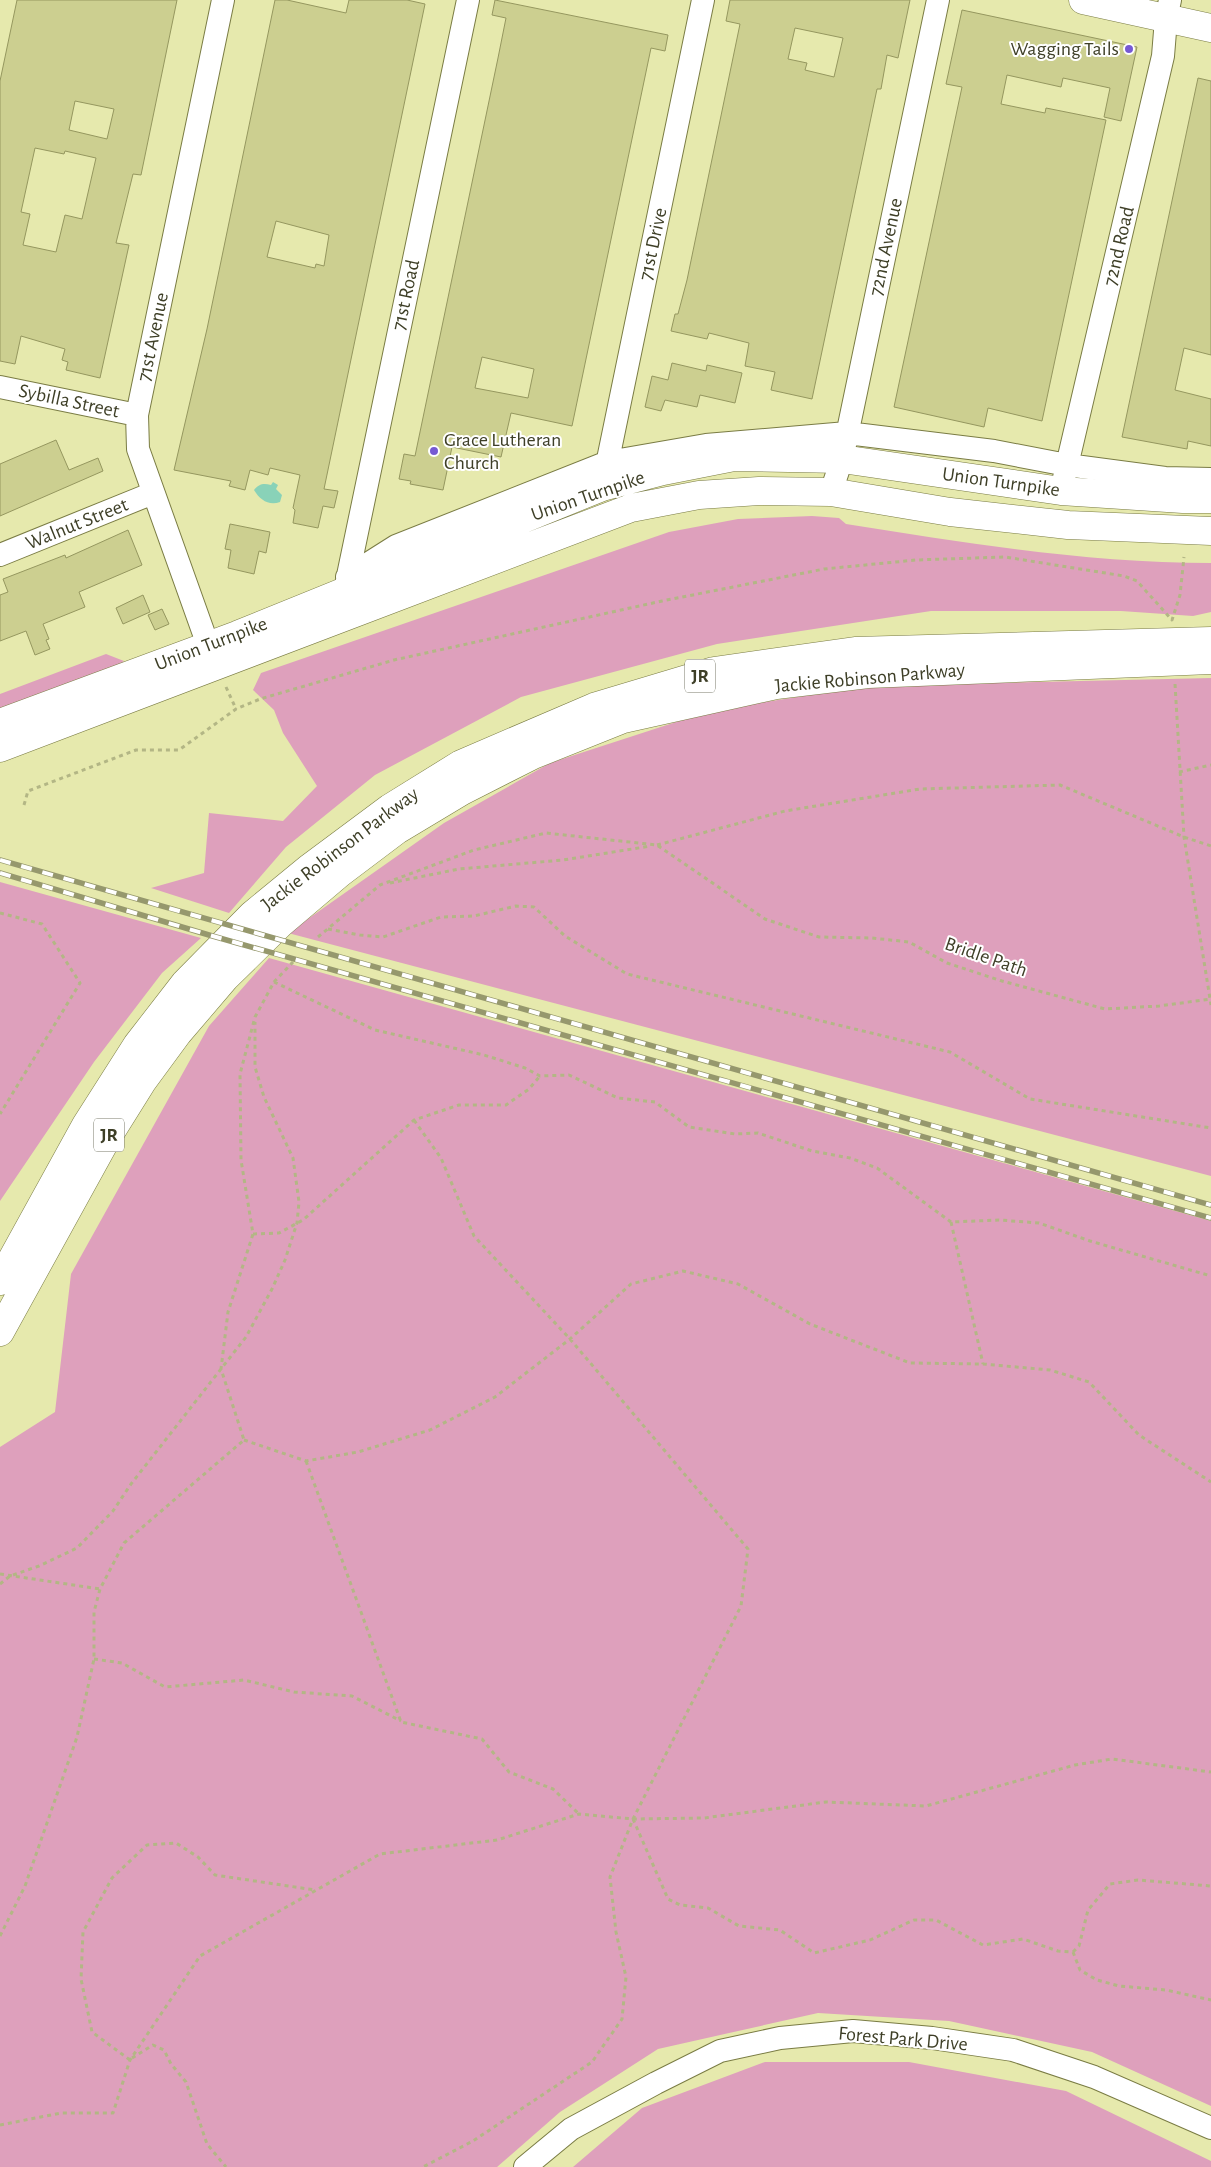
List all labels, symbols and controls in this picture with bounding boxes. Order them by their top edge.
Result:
place label: Wagging Tails [1010,39,1119,59]
marker: Wagging Tails [1123,43,1135,55]
street label: 72nd Avenue [866,196,906,298]
street label: 72nd Road [1100,204,1138,288]
street label: 71st Drive [636,206,670,282]
street label: 71st Road [389,258,423,332]
street label: 71st Avenue [134,291,172,383]
street label: Sybilla Street [17,381,122,422]
place label: Grace Lutheran Church [444,430,561,473]
marker: Grace Lutheran Church [428,445,440,457]
street label: Union Turnpike [941,464,1061,500]
street label: Union Turnpike [529,467,647,525]
street label: Walnut Street [23,494,131,554]
street label: Union Turnpike [152,613,270,675]
road number: JR [685,659,715,692]
street label: Jackie Robinson Parkway [774,660,966,696]
street label: Jackie Robinson Parkway [258,783,423,914]
street label: Bridle Path [942,934,1030,980]
road number: JR [94,1118,124,1152]
street label: Forest Park Drive [838,2023,968,2055]

